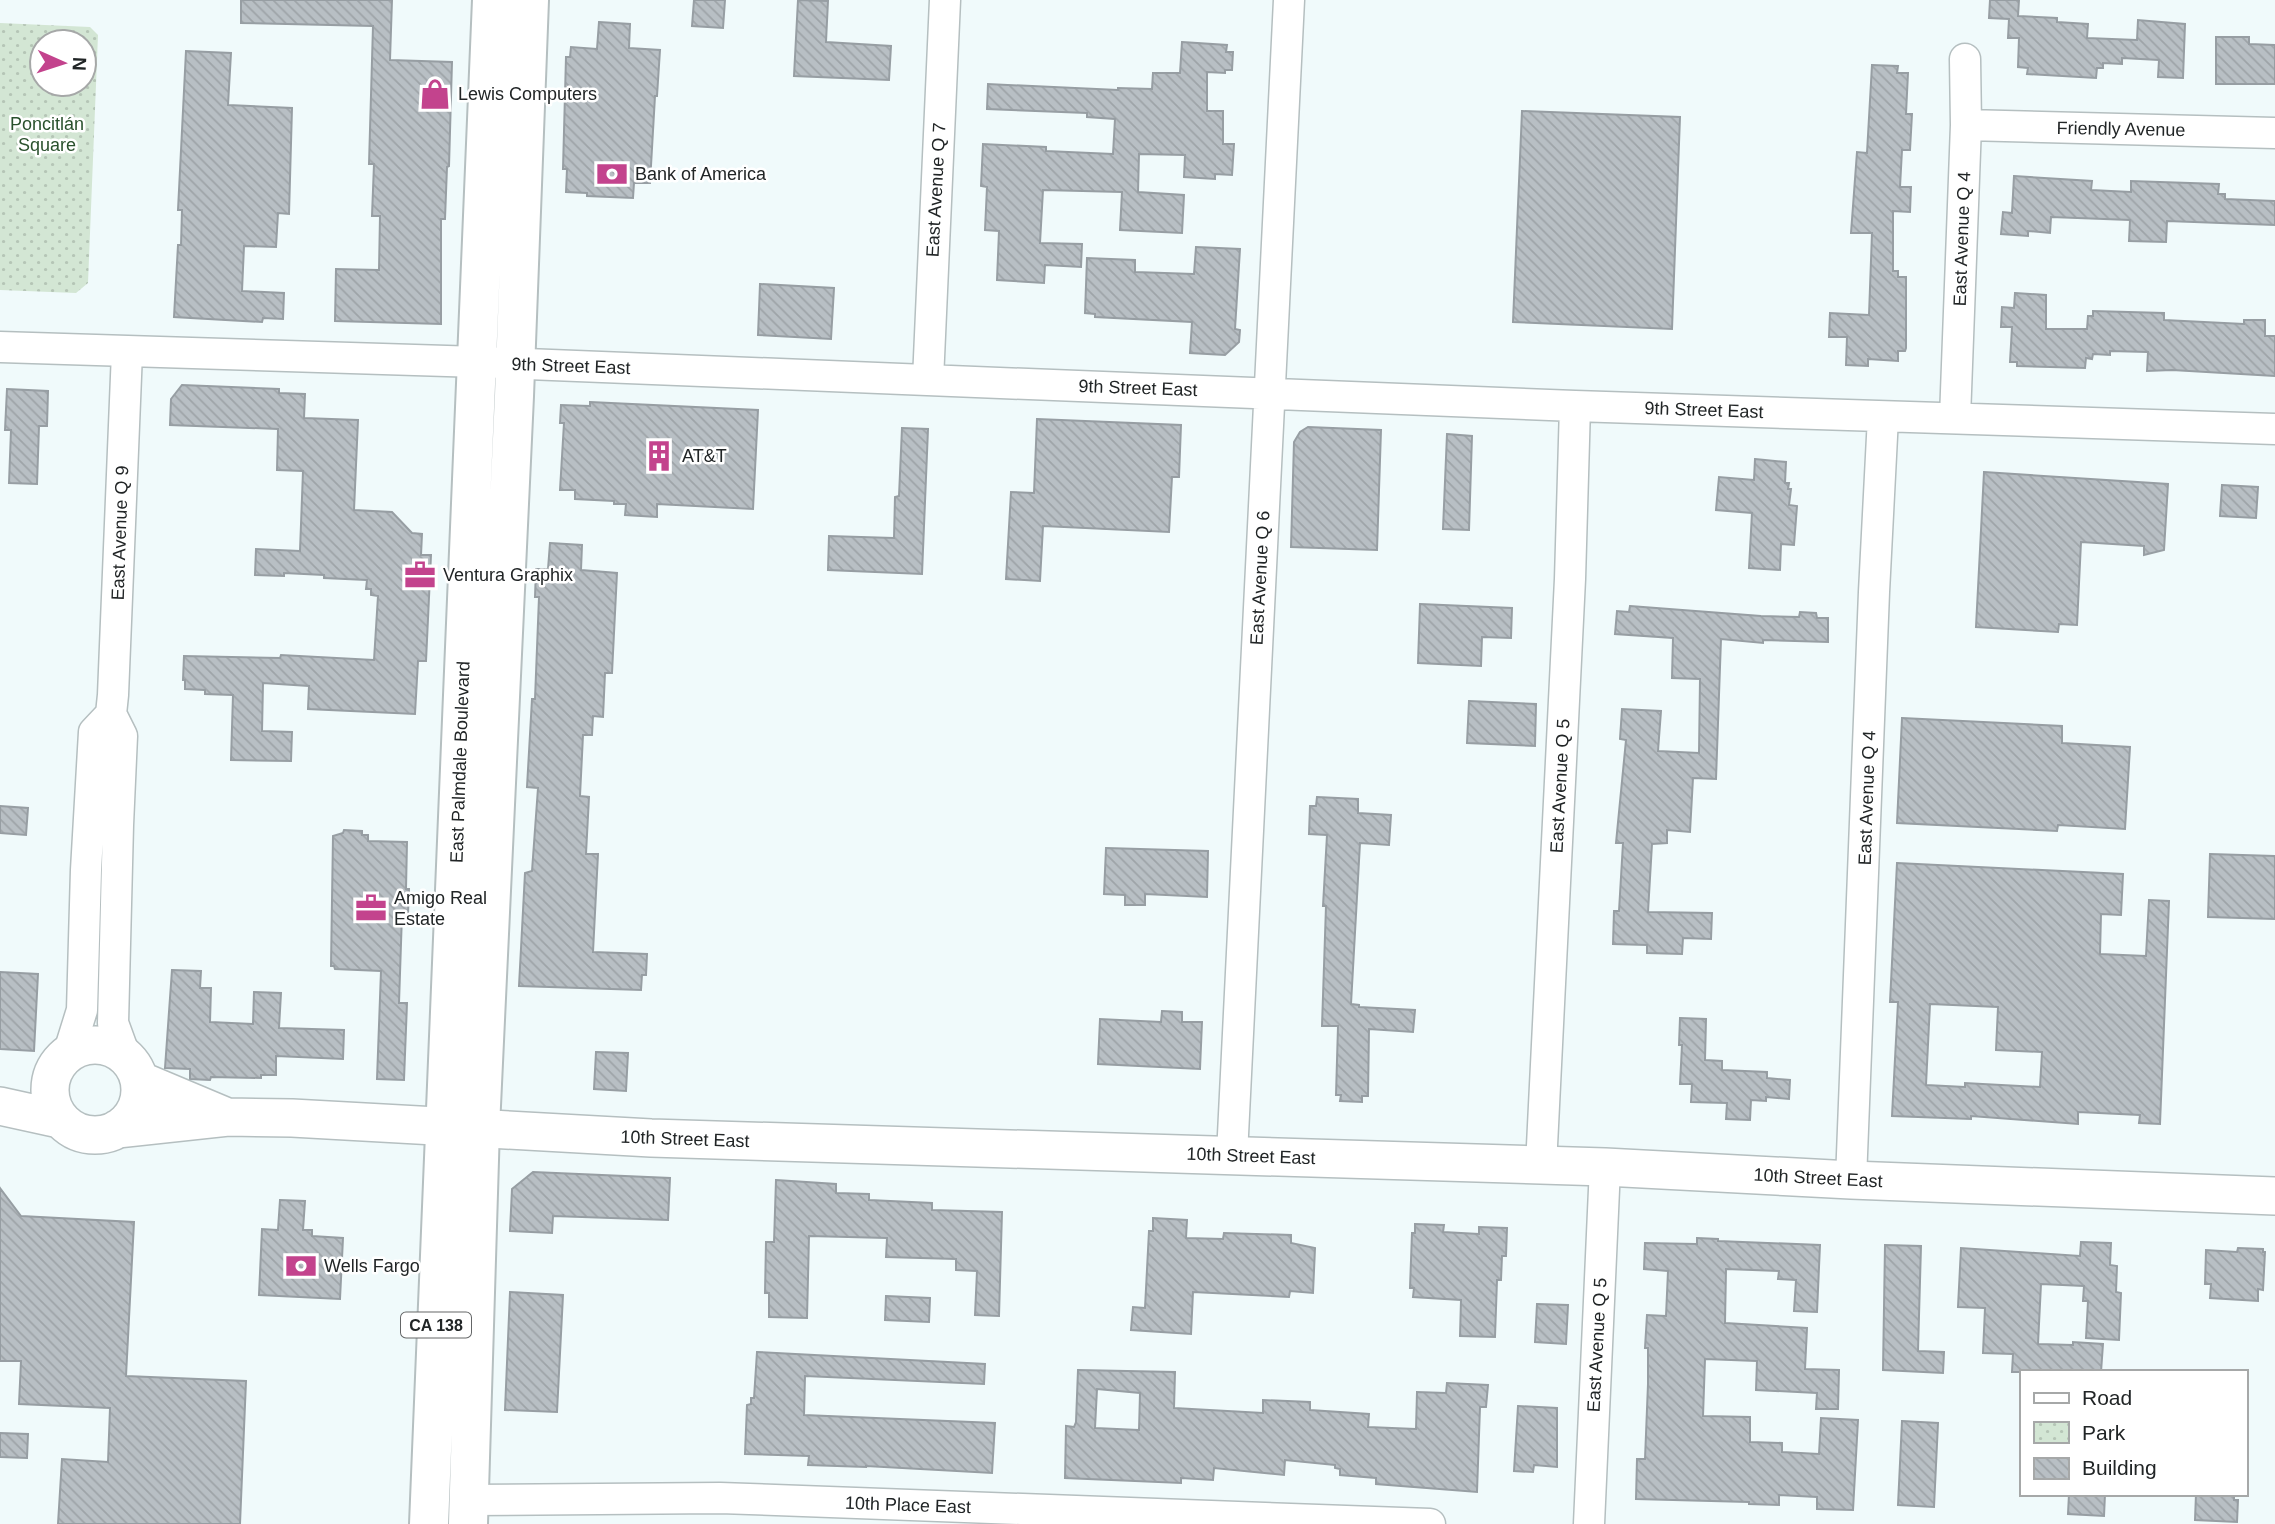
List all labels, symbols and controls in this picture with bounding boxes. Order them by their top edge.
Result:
north arrow [28,28,98,98]
text: N [69,56,90,71]
shop icon: Lewis Computers [418,77,452,111]
place label: Lewis Computers [458,84,597,104]
park label: Poncitlán Square [10,114,84,155]
street label: Friendly Avenue [2056,118,2186,140]
street label: East Avenue Q 7 [922,122,950,258]
bank icon: Bank of America [595,157,629,191]
place label: Bank of America [635,164,767,184]
street label: East Avenue Q 4 [1950,171,1974,307]
street label: 9th Street East [511,354,631,378]
street label: 9th Street East [1078,376,1198,400]
street label: 9th Street East [1644,398,1764,422]
building icon: AT&T [642,439,676,473]
place label: AT&T [682,446,727,466]
street label: East Avenue Q 9 [108,465,132,601]
street label: East Avenue Q 6 [1246,510,1274,646]
office icon: Ventura Graphix [403,558,437,592]
place label: Ventura Graphix [443,565,573,585]
street label: East Palmdale Boulevard [446,661,474,863]
street label: East Avenue Q 5 [1546,718,1574,854]
street label: East Avenue Q 4 [1855,730,1879,866]
place label: Amigo Real Estate [394,888,487,929]
office icon: Amigo Real Estate [354,891,388,925]
street label: 10th Street East [620,1127,750,1151]
street label: 10th Street East [1186,1144,1316,1168]
street label: 10th Street East [1753,1165,1883,1191]
bank icon: Wells Fargo [284,1249,318,1283]
place label: Wells Fargo [324,1256,420,1276]
street label: East Avenue Q 5 [1583,1277,1611,1413]
road number: CA 138 [401,1312,471,1338]
legend [2020,1370,2247,1496]
text: Road [2082,1386,2132,1409]
text: Park [2082,1421,2126,1444]
text: Building [2082,1456,2157,1479]
street label: 10th Place East [845,1493,971,1517]

